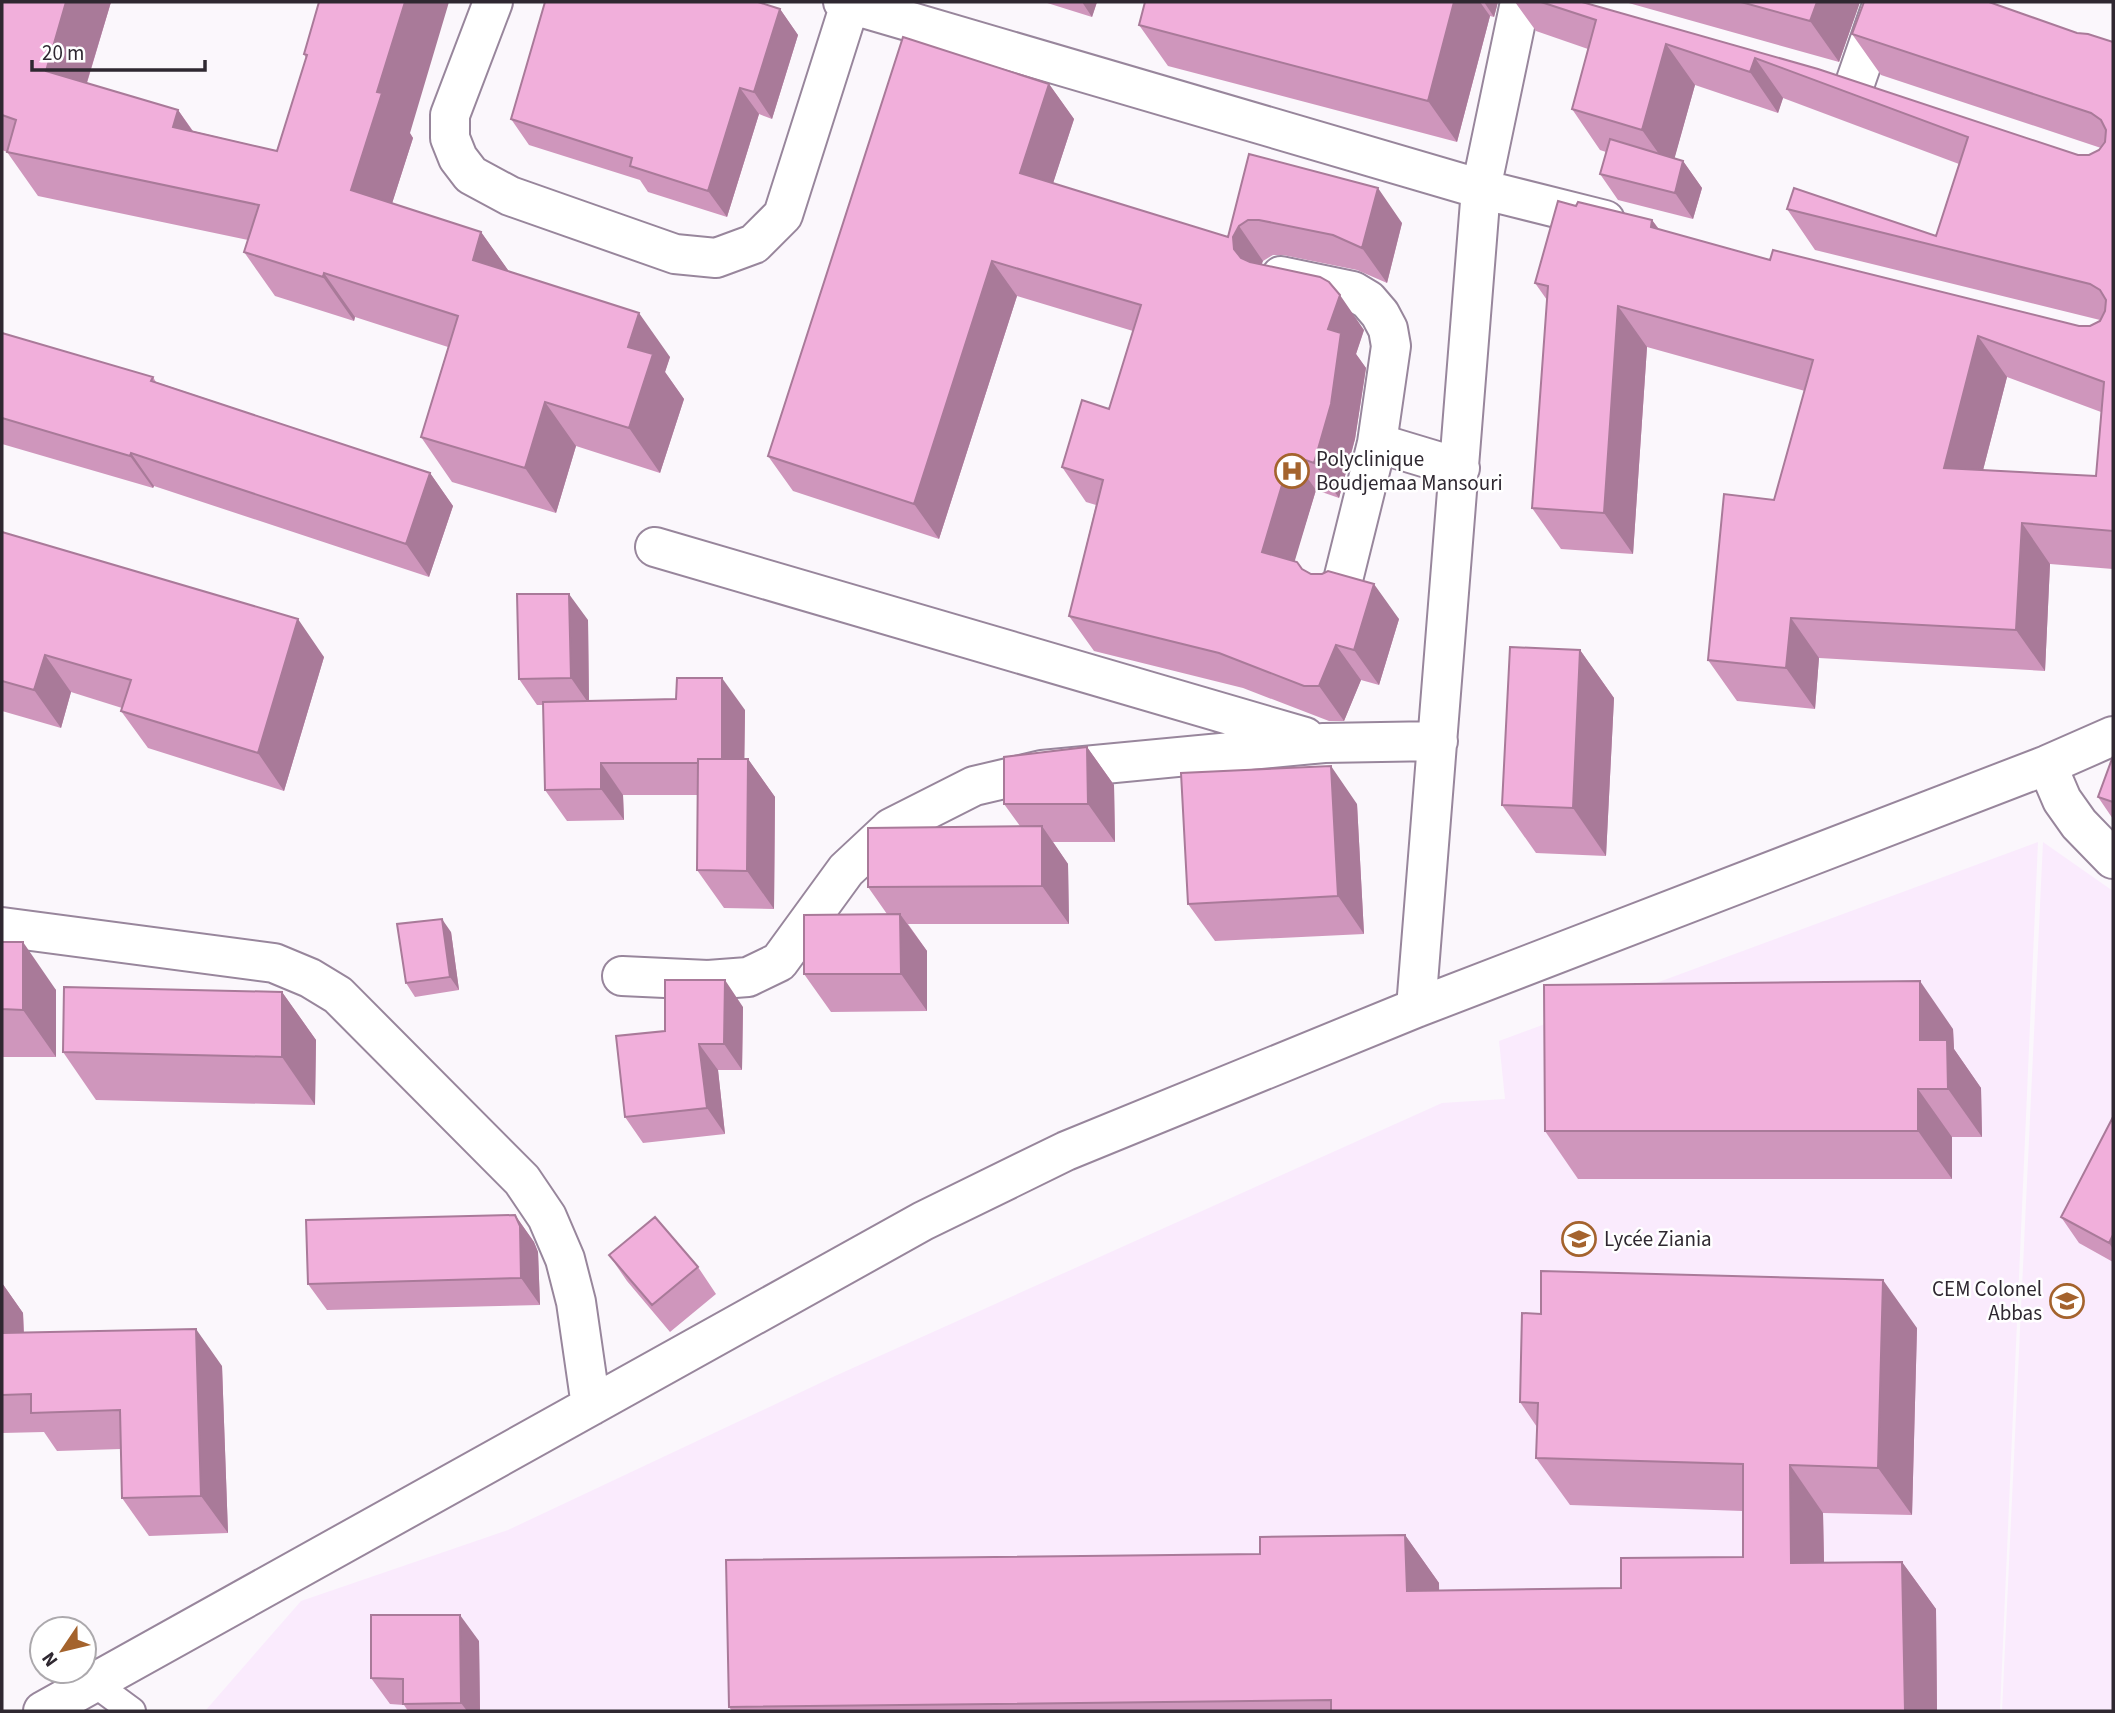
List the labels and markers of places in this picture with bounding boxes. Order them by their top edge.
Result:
place label: Polyclinique Boudjemaa Mansouri [1316,444,1503,498]
hospital icon: Polyclinique Boudjemaa Mansouri [1273,452,1311,490]
school or university icon: Lycée Ziania [1560,1220,1598,1258]
place label: Lycée Ziania [1604,1224,1712,1254]
place label: CEM Colonel Abbas [1932,1274,2042,1328]
school or university icon: CEM Colonel Abbas [2048,1282,2086,1320]

